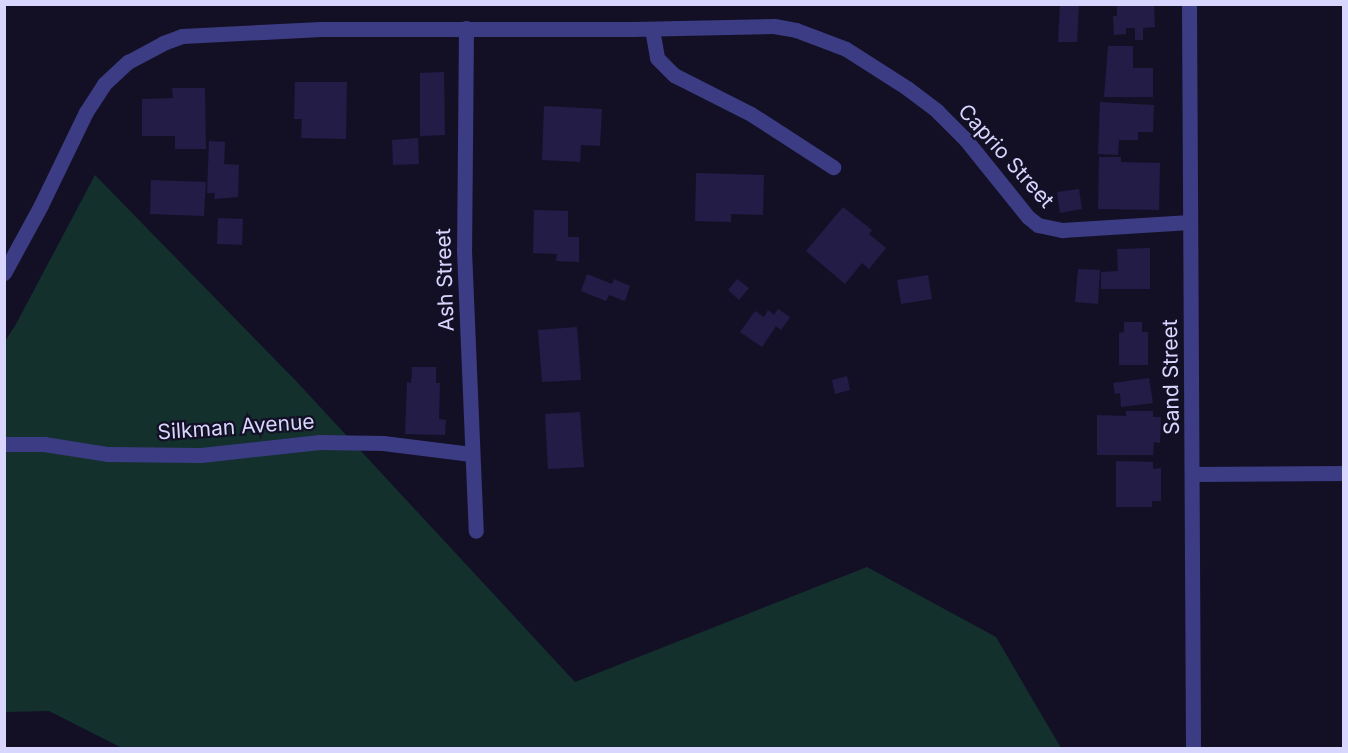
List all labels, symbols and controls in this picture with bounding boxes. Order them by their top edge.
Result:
street label: Caprio Street [953,99,1059,213]
street label: Ash Street [431,228,459,332]
street label: Sand Street [1157,319,1185,435]
street label: Silkman Avenue [157,409,315,445]

